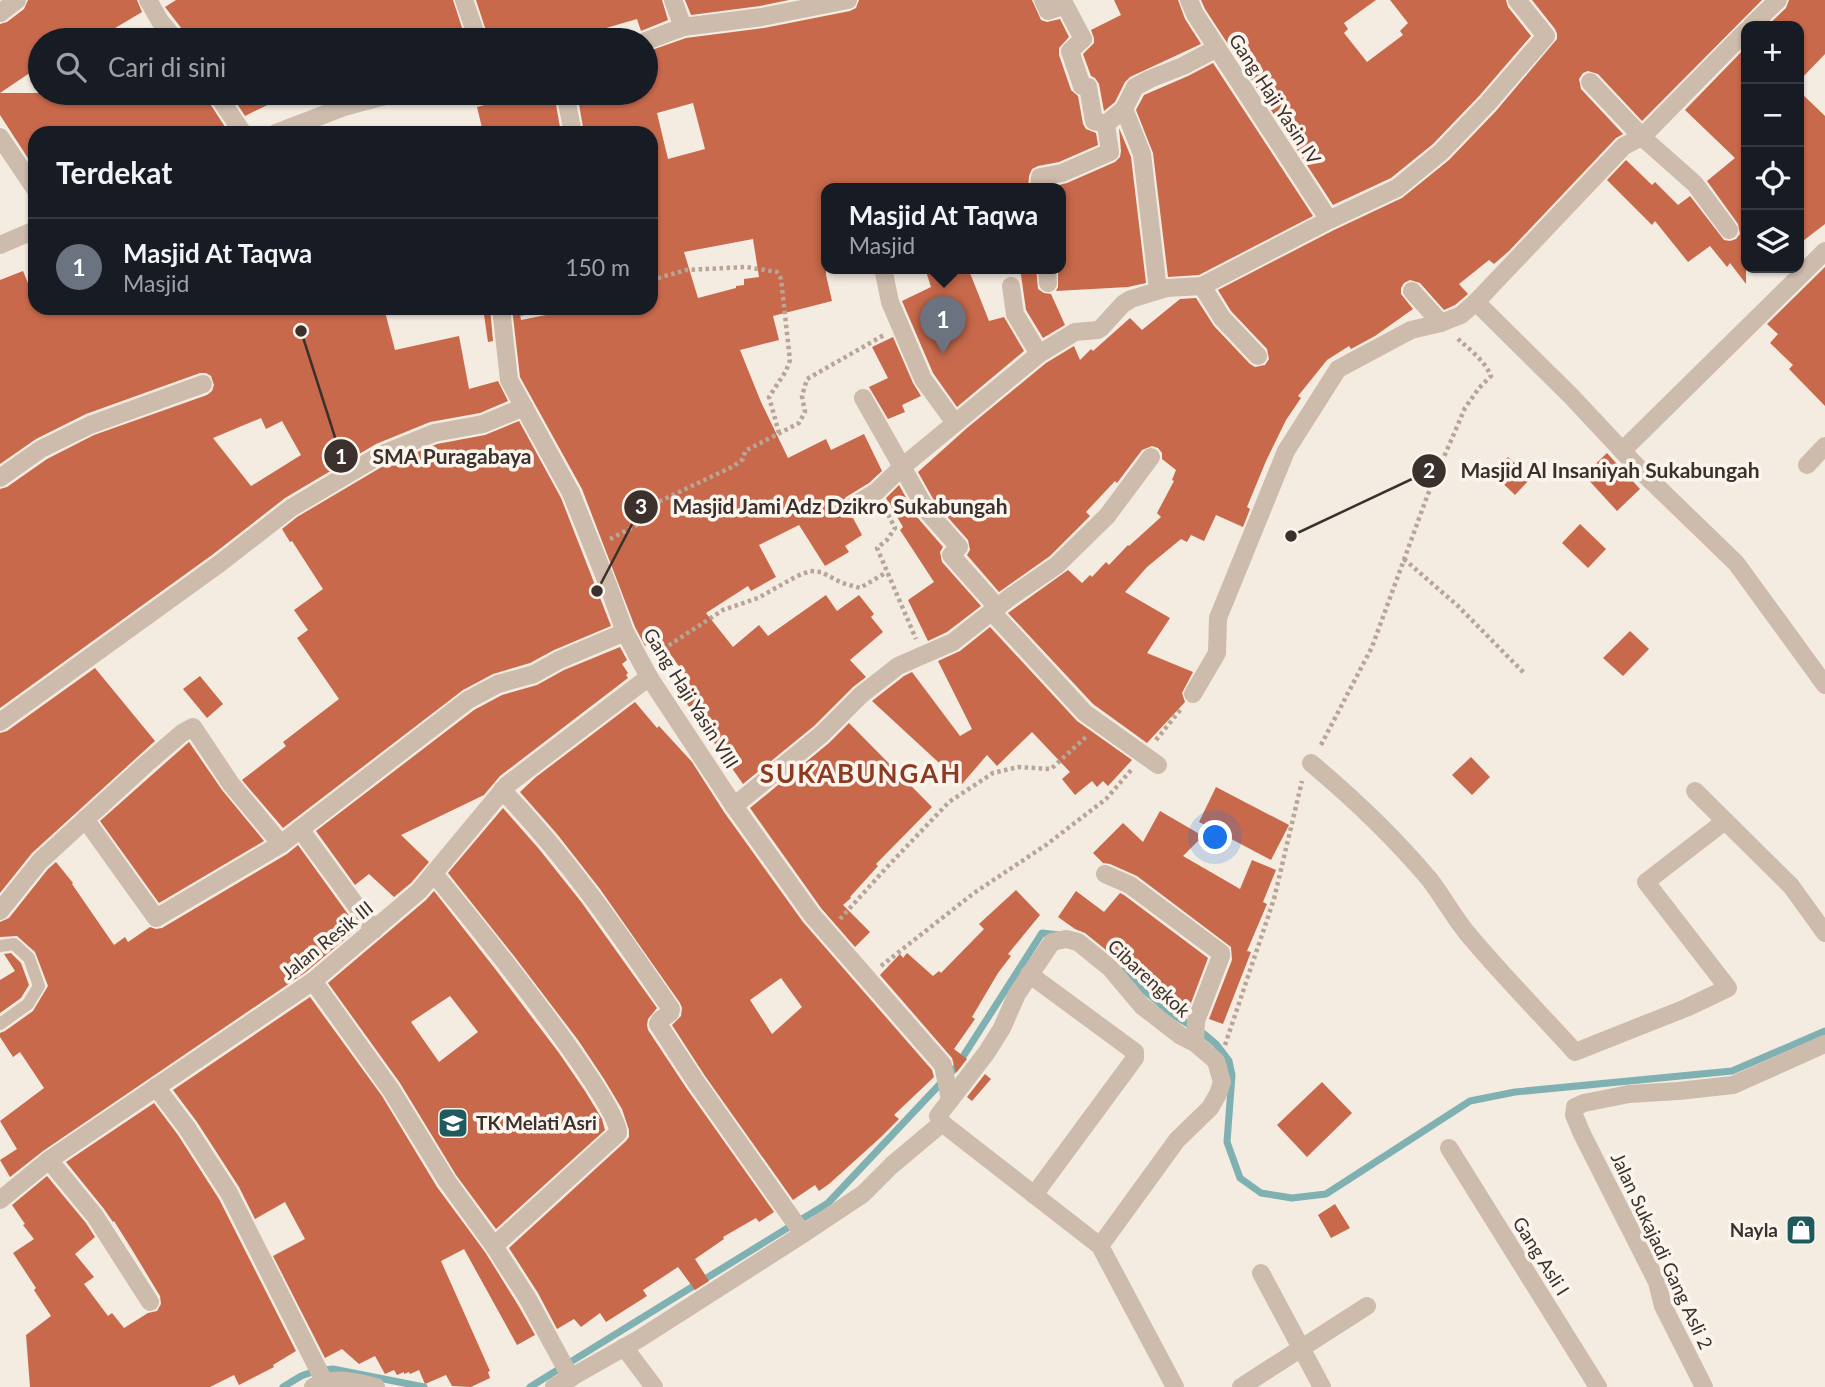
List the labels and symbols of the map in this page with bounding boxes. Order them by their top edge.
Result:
street label: Gang Haji Yasin IV [1225,29,1326,168]
pin: 1 [920,296,966,354]
callout: SMA Puragabaya [323,435,546,477]
text: 1 [335,443,347,468]
text: SMA Puragabaya [372,443,532,468]
callout: Masjid Al Insaniyah Sukabungah [1411,450,1774,492]
text: 2 [1423,457,1435,482]
text: Masjid Al Insaniyah Sukabungah [1461,457,1760,482]
callout: Masjid Jami Adz Dzikro Sukabungah [623,486,1023,528]
text: 3 [635,493,647,518]
text: Masjid Jami Adz Dzikro Sukabungah [672,493,1008,518]
street label: Gang Haji Yasin VIII [639,623,744,772]
district label: SUKABUNGAH [760,757,962,789]
your location [1198,820,1232,854]
street label: Jalan Resik III [276,896,377,984]
street label: Cibarengkok [1103,934,1195,1022]
school or university icon: TK Melati Asri [436,1106,470,1140]
place label: TK Melati Asri [476,1111,597,1134]
street label: Jalan Sukajadi Gang Asli 2 [1607,1149,1718,1353]
street label: Gang Asli I [1508,1212,1575,1299]
shop icon: Nayla [1784,1213,1818,1247]
place label: Nayla [1730,1218,1778,1241]

